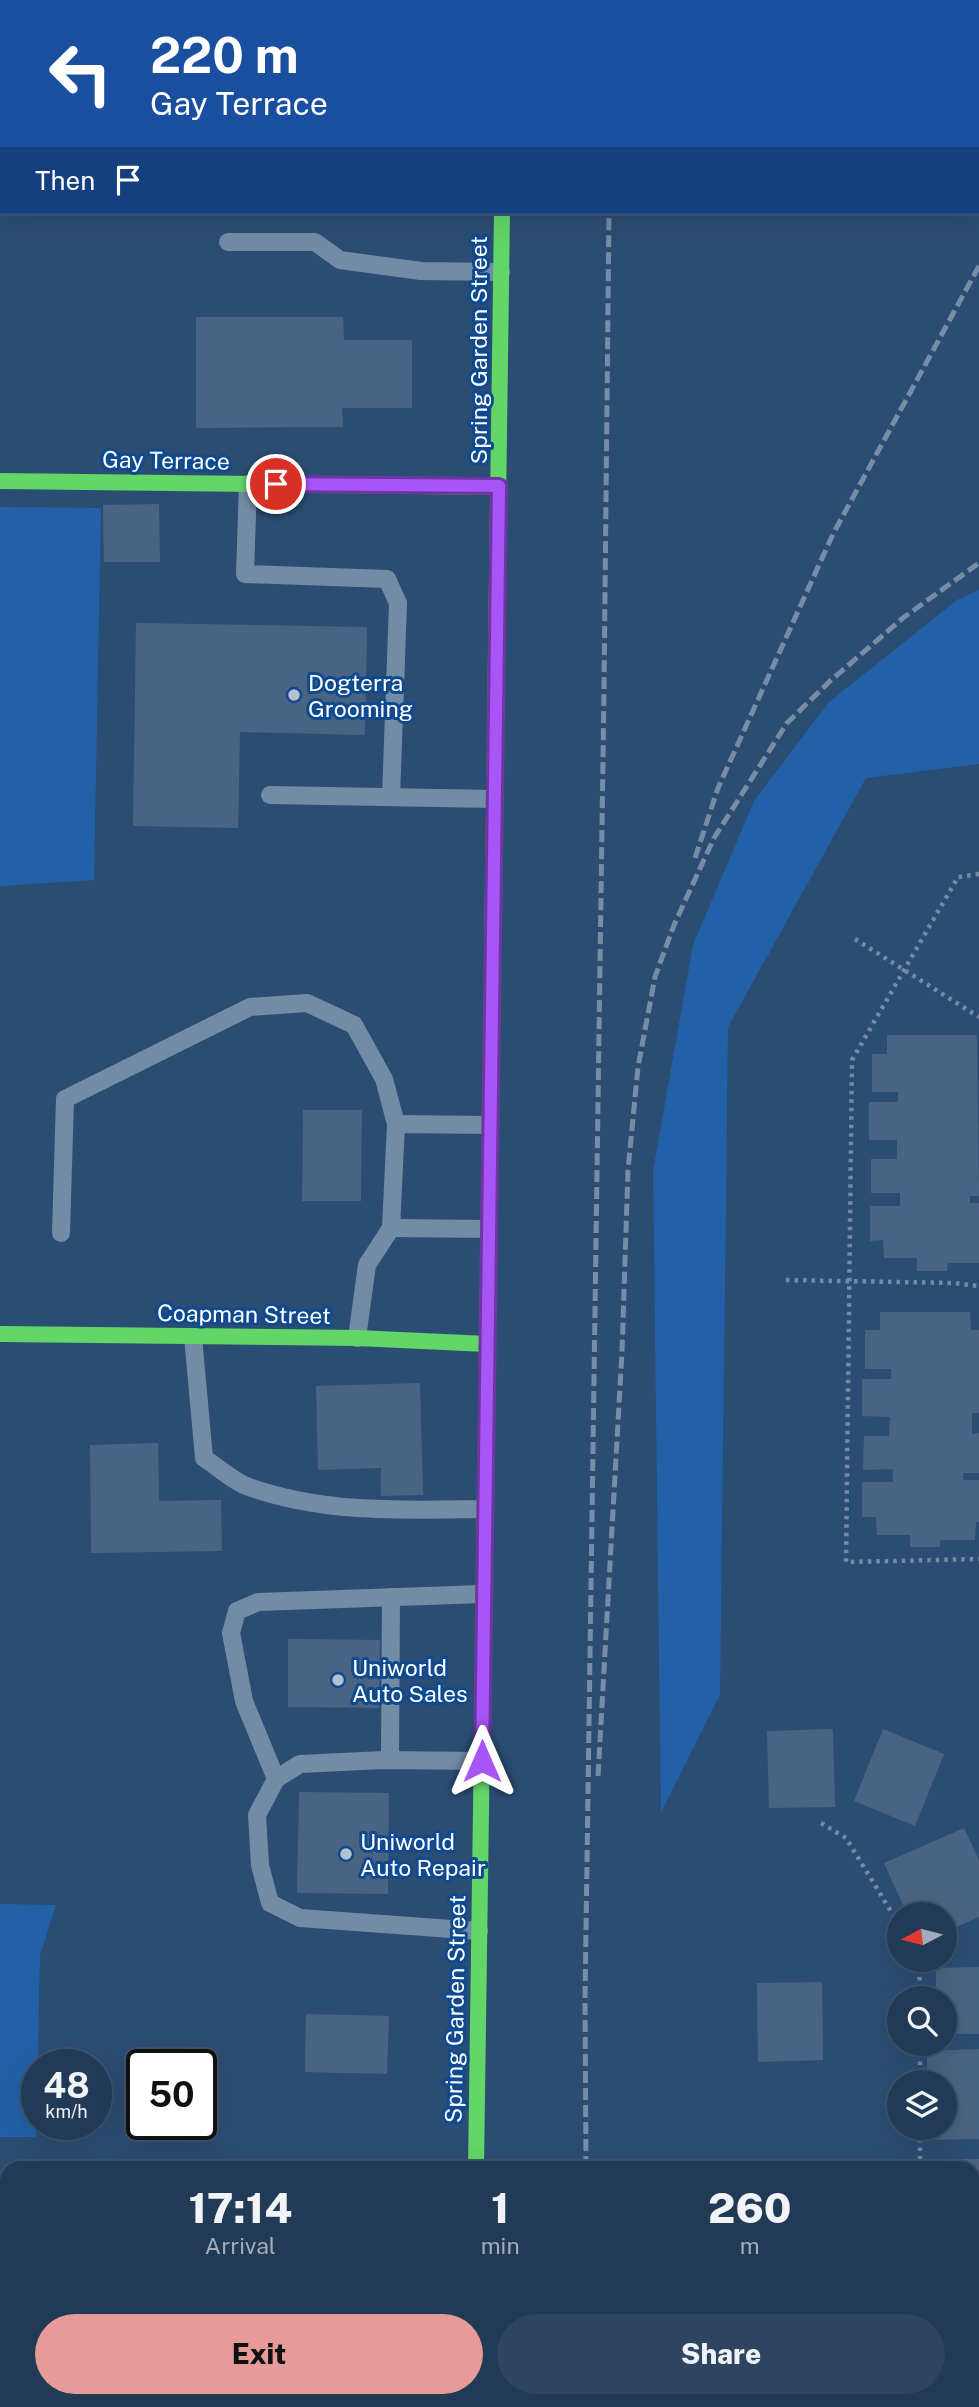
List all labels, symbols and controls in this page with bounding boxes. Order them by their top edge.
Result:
text: 220 m [150,26,299,84]
icon: left [35,28,126,119]
text: Gay Terrace [150,85,328,122]
icon: arrive [109,161,147,199]
text: Then [35,165,95,196]
street label: Spring Garden Street [465,236,492,464]
street label: Gay Terrace [102,445,230,475]
pin [246,454,306,514]
icon: arrive [257,465,295,503]
place label: Dogterra Grooming [308,669,413,722]
marker: Dogterra Grooming [286,687,302,703]
street label: Coapman Street [157,1299,331,1329]
place label: Uniworld Auto Sales [352,1654,468,1707]
marker: Uniworld Auto Sales [330,1672,346,1688]
position arrow [445,1724,519,1798]
place label: Uniworld Auto Repair [360,1828,486,1881]
marker: Uniworld Auto Repair [338,1846,354,1862]
street label: Spring Garden Street [440,1895,470,2123]
north arrow [887,1902,957,1972]
map controls [887,1902,957,2140]
button: search [887,1986,957,2056]
speed limit sign: 50 [126,2049,217,2140]
text: 48 [43,2065,90,2106]
button: layers [887,2070,957,2140]
text: km/h [45,2101,88,2122]
text: 17:14 [188,2183,292,2232]
text: 1 [491,2183,509,2232]
text: 260 [708,2183,792,2232]
text: Arrival [205,2232,276,2259]
text: min [481,2232,520,2259]
text: m [740,2232,760,2259]
button: Exit [35,2314,483,2394]
button: Share [497,2314,945,2394]

